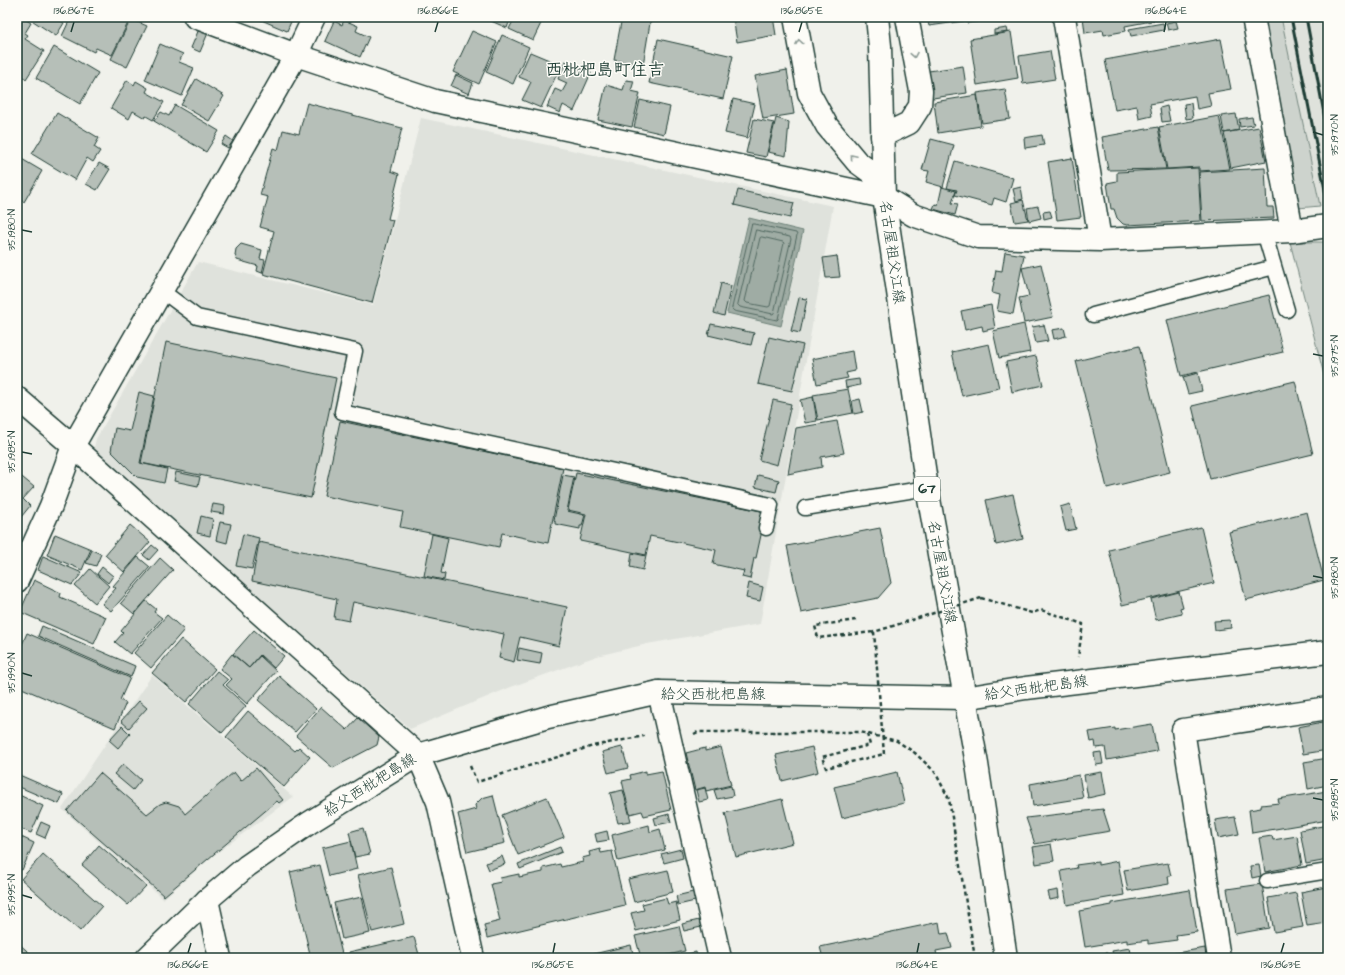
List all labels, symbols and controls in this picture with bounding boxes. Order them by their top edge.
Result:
text: 136.867°E [53,4,95,18]
text: 136.866°E [417,4,459,18]
text: 136.865°E [781,4,823,18]
text: 136.864°E [1145,4,1187,18]
one-way arrow [796,39,804,45]
one-way arrow [909,52,918,58]
district label: 西枇杷島町住吉 [546,58,665,82]
text: 35.1970°N [1328,114,1342,156]
one-way arrow [850,154,857,162]
street label: 名古屋祖父江線 [874,199,910,305]
text: 35.1980°N [5,209,19,251]
text: 35.1975°N [1328,335,1342,377]
text: 35.1985°N [5,431,19,473]
road number: 67 [914,477,940,501]
street label: 名古屋祖父江線 [923,518,961,626]
text: 35.1980°N [1328,557,1342,599]
text: 35.1990°N [5,652,19,694]
street label: 給父西枇杷島線 [983,670,1089,706]
street label: 給父西枇杷島線 [660,684,766,705]
street label: 給父西枇杷島線 [320,748,420,822]
text: 35.1985°N [1328,779,1342,821]
text: 35.1995°N [5,874,19,916]
text: 136.866°E [167,958,209,972]
text: 136.865°E [532,958,574,972]
text: 136.864°E [896,958,938,972]
text: 136.863°E [1261,958,1301,972]

